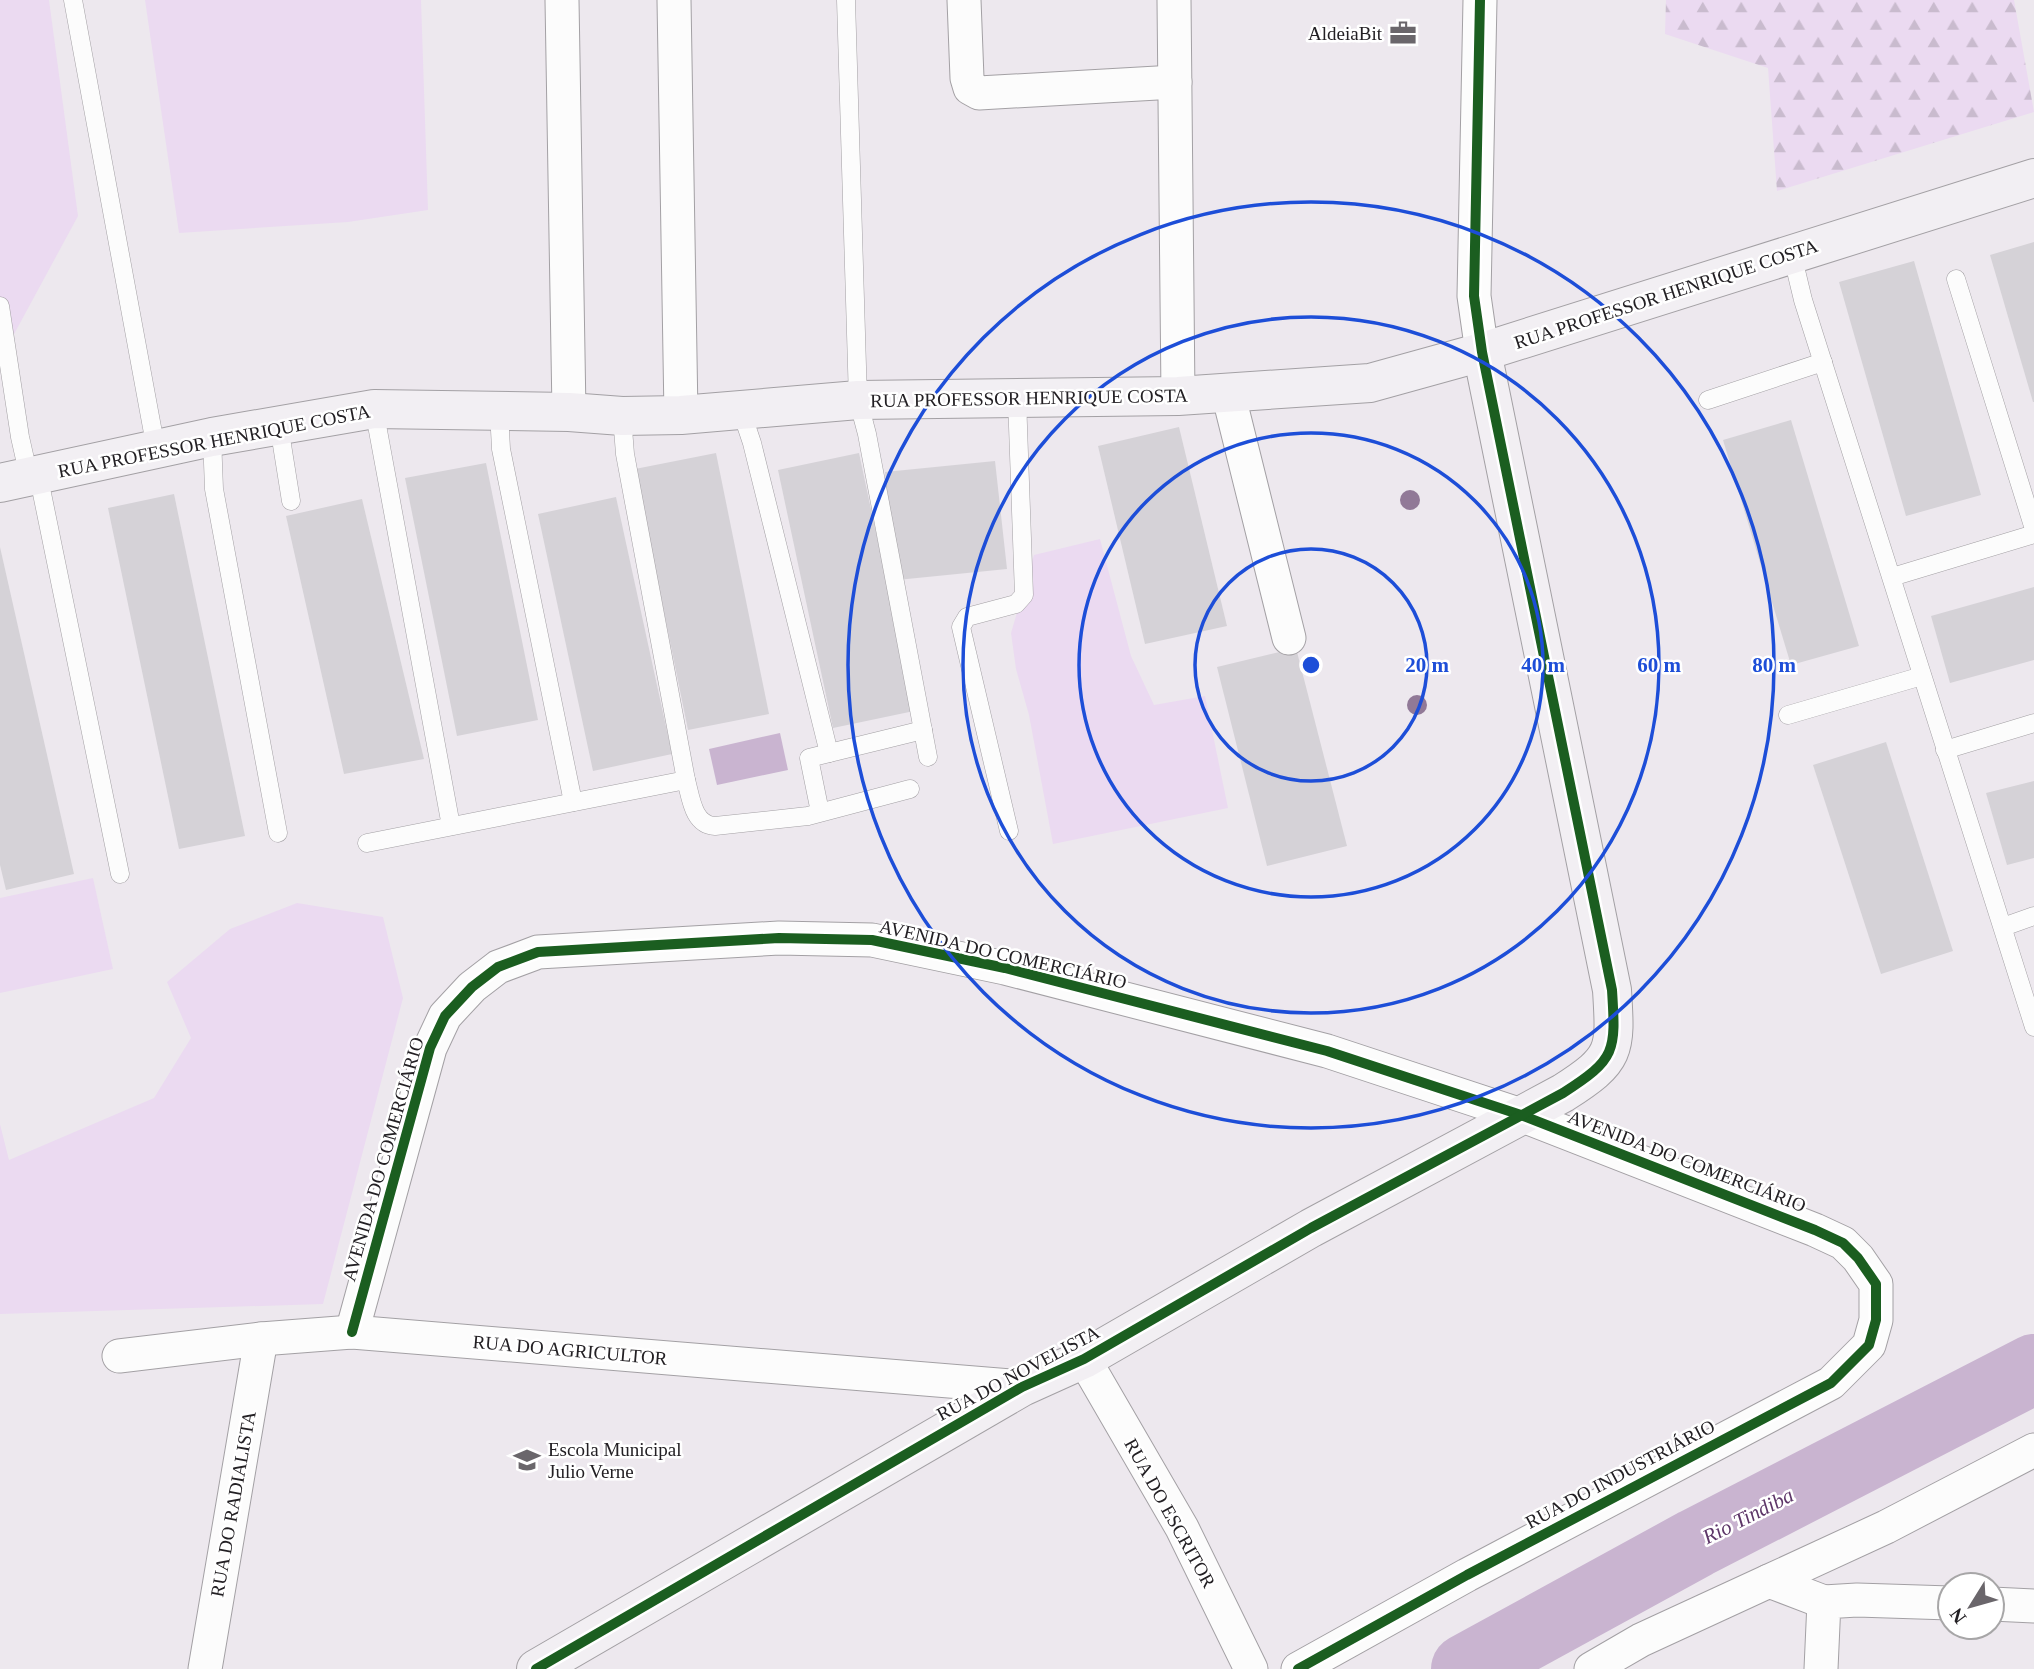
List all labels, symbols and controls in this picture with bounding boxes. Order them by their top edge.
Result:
office icon: AldeiaBit [1388,18,1418,48]
place label: AldeiaBit [1308,23,1383,44]
street label: RUA PROFESSOR HENRIQUE COSTA [1512,235,1821,353]
street label: RUA PROFESSOR HENRIQUE COSTA [870,385,1188,411]
street label: RUA PROFESSOR HENRIQUE COSTA [56,400,372,482]
centre of rings [1299,653,1323,677]
text: 20 m [1405,653,1449,677]
text: 40 m [1521,653,1565,677]
text: 60 m [1637,653,1681,677]
text: 80 m [1752,653,1796,677]
street label: AVENIDA DO COMERCIÁRIO [877,915,1129,993]
street label: AVENIDA DO COMERCIÁRIO [338,1035,428,1283]
street label: AVENIDA DO COMERCIÁRIO [1565,1106,1809,1216]
street label: RUA DO NOVELISTA [933,1321,1103,1425]
street label: RUA DO AGRICULTOR [472,1331,669,1369]
street label: RUA DO RADIALISTA [206,1409,260,1599]
street label: RUA DO INDUSTRIÁRIO [1522,1415,1718,1533]
street label: RUA DO ESCRITOR [1120,1435,1220,1592]
place label: Escola Municipal Julio Verne [548,1439,682,1482]
school or university icon: Escola Municipal Julio Verne [512,1445,542,1475]
water label: Rio Tindiba [1698,1483,1797,1550]
north arrow [1936,1571,2006,1641]
text: N [1945,1604,1970,1628]

